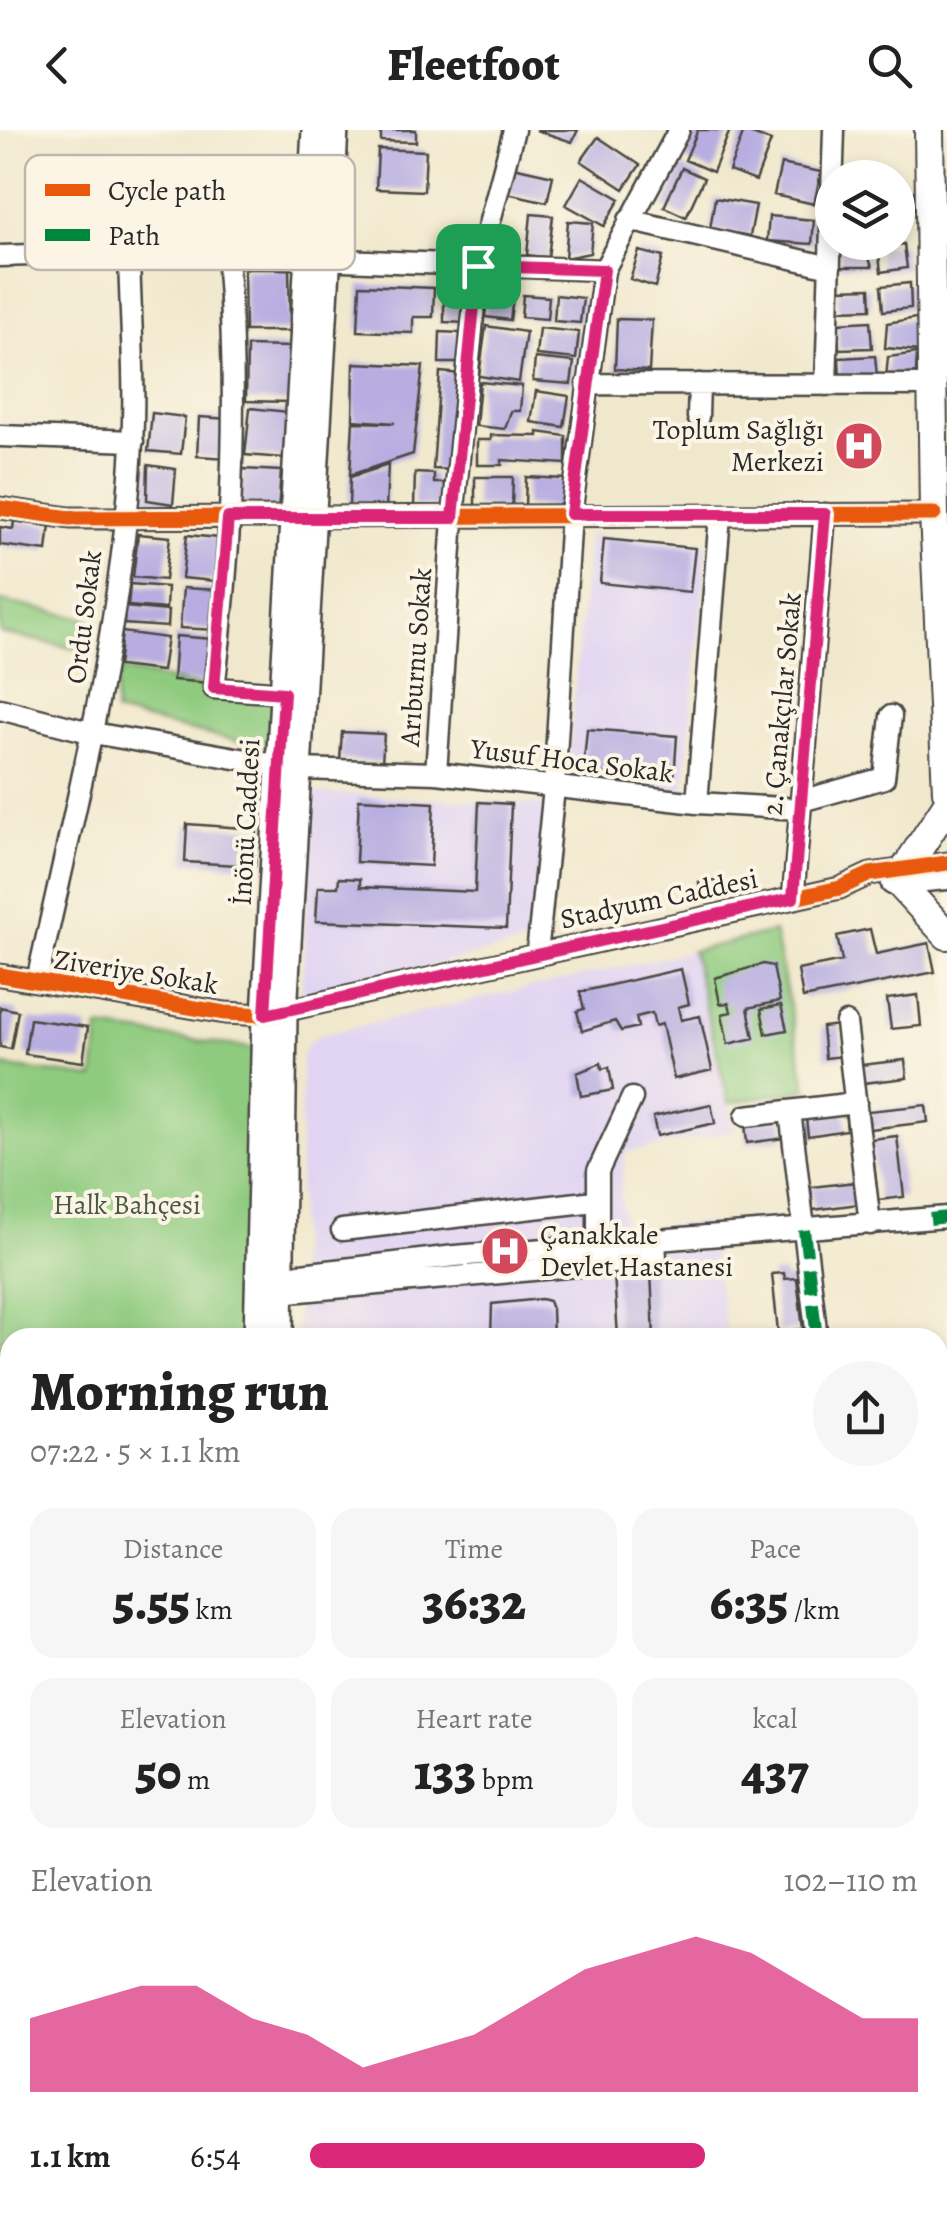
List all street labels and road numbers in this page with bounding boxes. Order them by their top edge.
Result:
street label: Ordu Sokak [57,548,111,686]
street label: Arıburnu Sokak [391,566,441,749]
street label: 2. Çanakçılar Sokak [753,591,811,817]
street label: Yusuf Hoca Sokak [468,730,676,792]
street label: İnönü Caddesi [223,737,269,907]
street label: Stadyum Caddesi [557,860,761,938]
street label: Ziveriye Sokak [51,940,221,1004]

